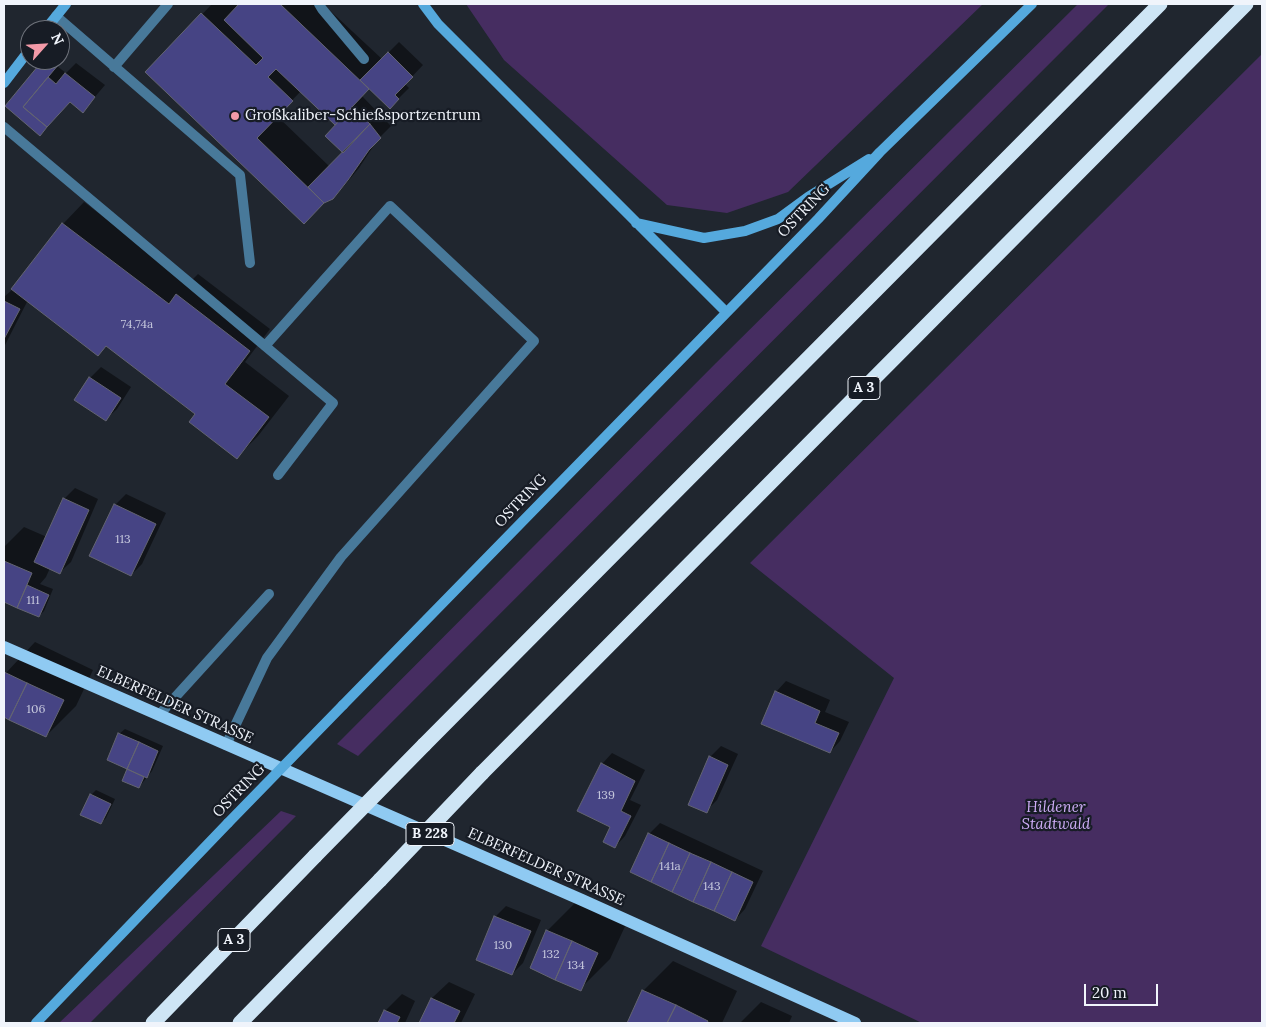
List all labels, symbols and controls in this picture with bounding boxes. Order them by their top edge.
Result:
north arrow [20,20,70,70]
text: N [47,30,68,48]
place label: Großkaliber-Schießsportzentrum [245,107,481,125]
marker: Großkaliber-Schießsportzentrum [229,110,241,122]
street label: OSTRING [774,181,834,241]
house number: 74,74a [121,318,153,332]
road number: A 3 [848,376,880,399]
street label: OSTRING [491,471,551,531]
house number: 113 [115,533,131,547]
house number: 111 [26,594,40,608]
street label: ELBERFELDER STRASSE [94,662,256,748]
house number: 106 [27,703,45,717]
street label: OSTRING [209,761,269,821]
house number: 139 [597,789,615,803]
park label: Hildener Stadtwald [1022,799,1090,834]
road number: B 228 [406,822,454,846]
street label: ELBERFELDER STRASSE [465,824,627,910]
house number: 141a [659,860,681,874]
house number: 143 [703,880,721,894]
road number: A 3 [218,928,250,952]
house number: 130 [494,939,512,953]
house number: 132 [542,948,560,962]
house number: 134 [567,959,585,973]
scale bar [1086,974,1160,1006]
text: 20 m [1092,983,1127,1002]

